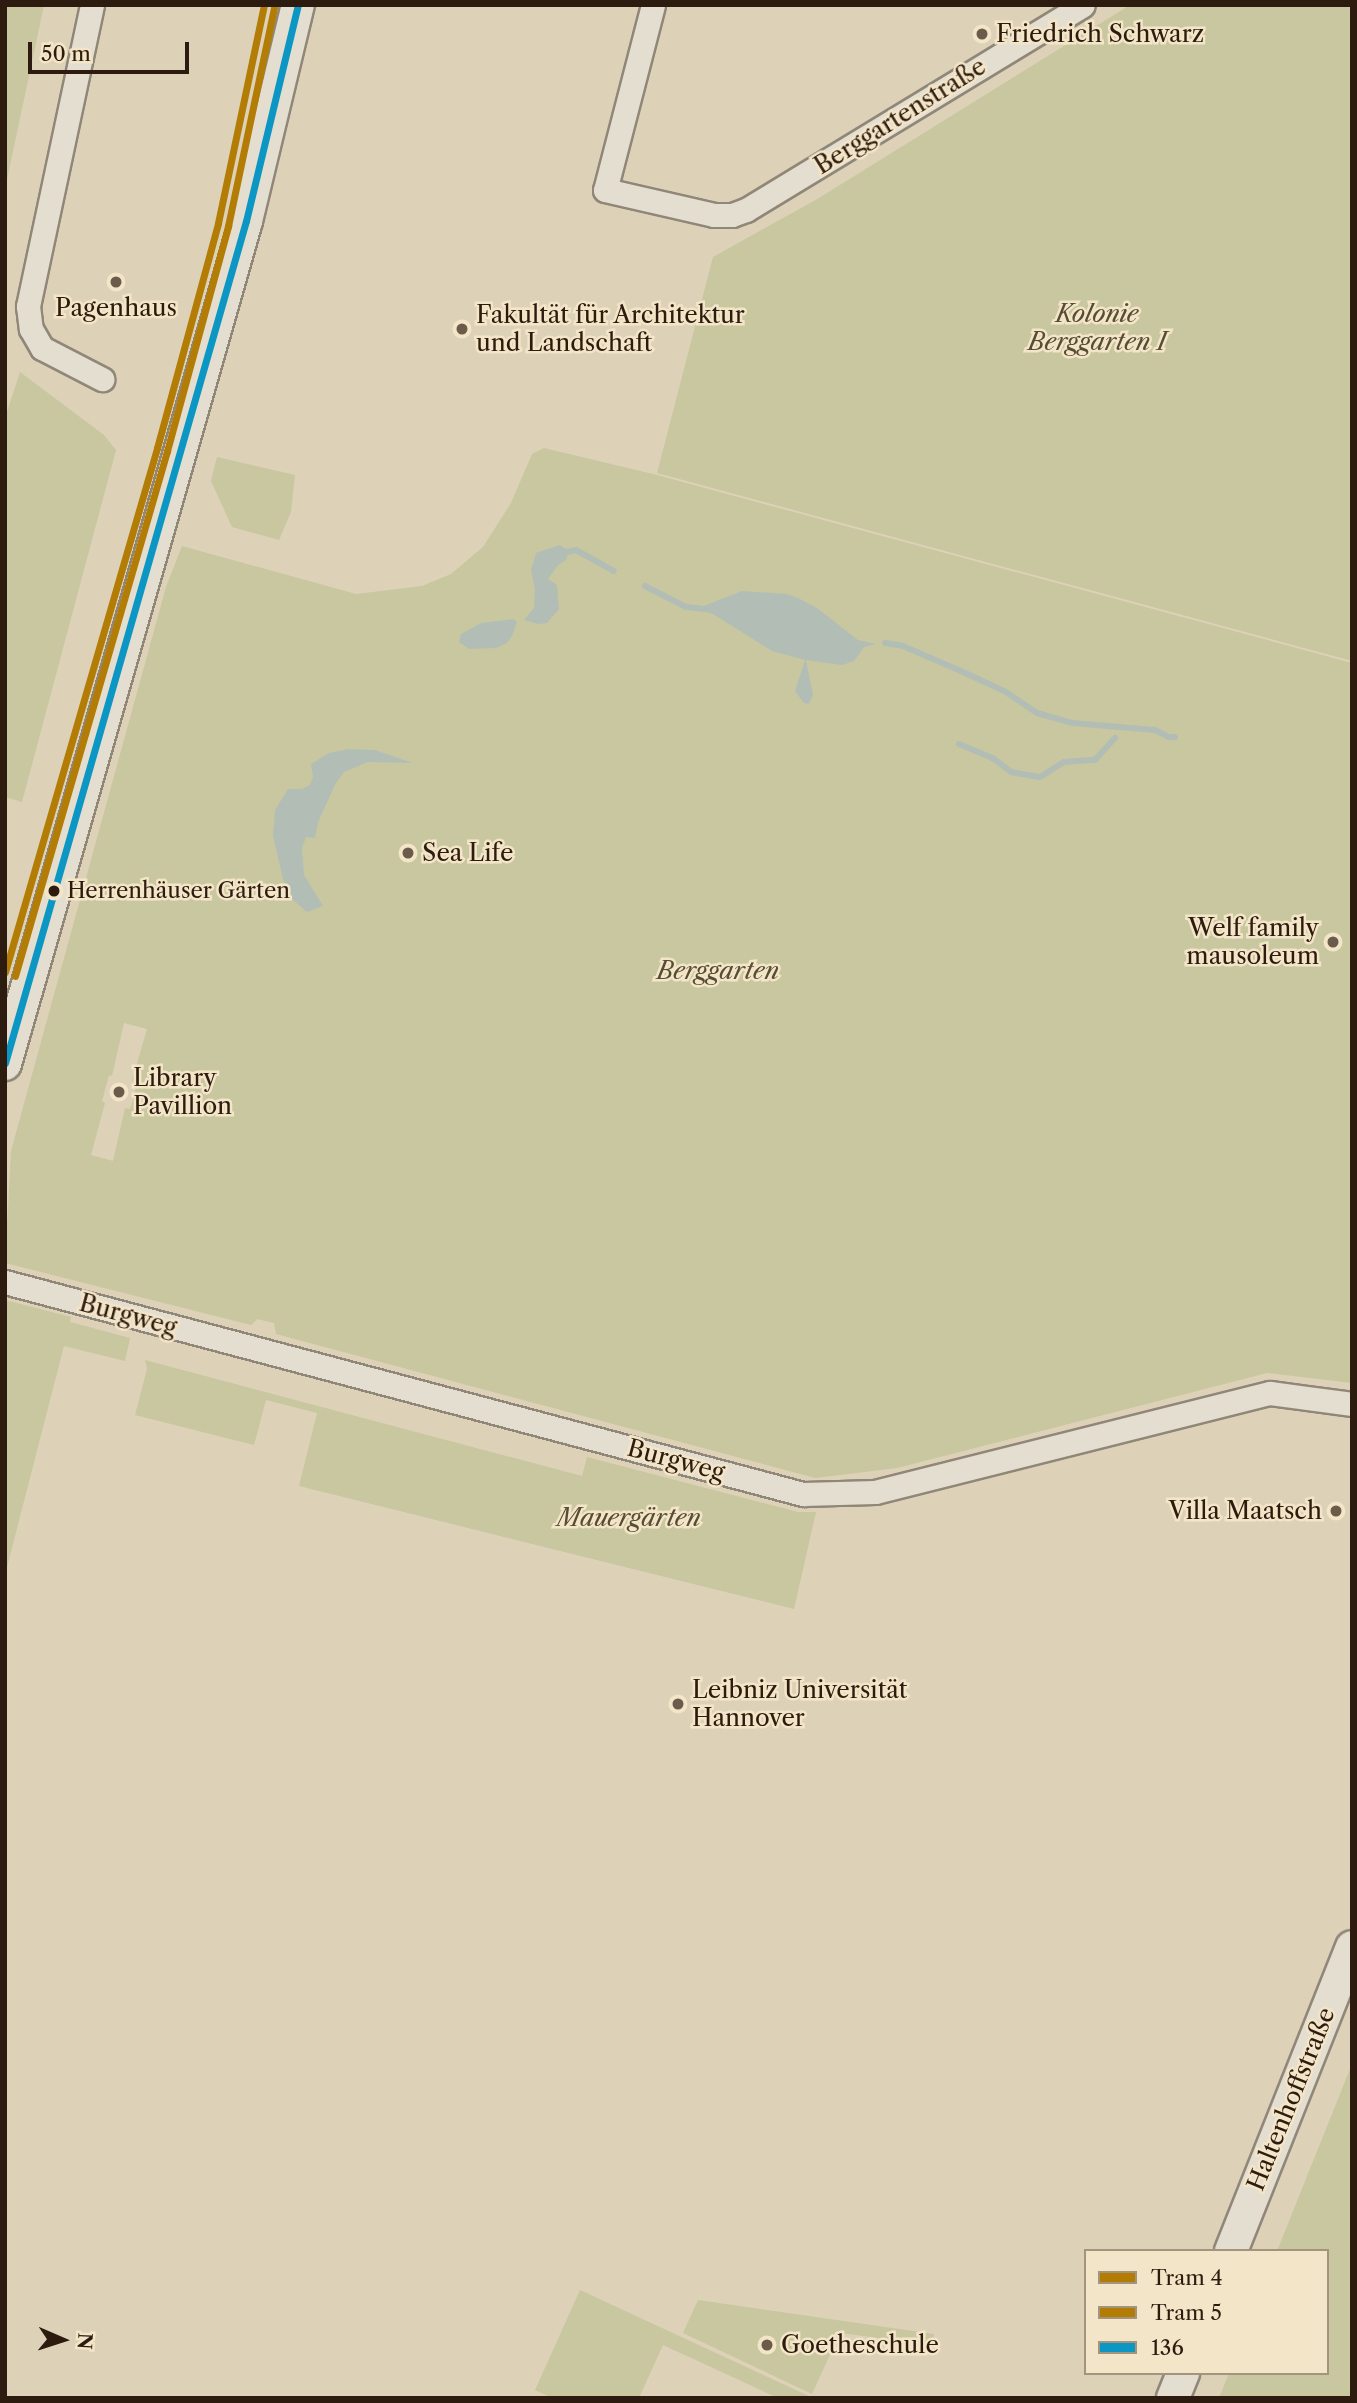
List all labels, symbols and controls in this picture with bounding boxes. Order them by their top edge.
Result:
place label: Friedrich Schwarz [996,20,1204,48]
marker: Friedrich Schwarz [974,26,990,42]
scale bar [32,28,192,72]
text: 50 m [41,41,91,66]
street label: Berggartenstraße [809,52,991,180]
marker: Pagenhaus [108,274,124,290]
place label: Pagenhaus [55,294,177,322]
park label: Kolonie Berggarten I [1028,300,1166,356]
place label: Fakultät für Architektur und Landschaft [476,301,746,357]
marker: Fakultät für Architektur und Landschaft [454,321,470,337]
place label: Sea Life [422,839,514,867]
marker: Sea Life [400,845,416,861]
place label: Herrenhäuser Gärten [67,878,290,904]
marker: Herrenhäuser Gärten [47,884,61,898]
place label: Welf family mausoleum [1186,914,1319,970]
marker: Welf family mausoleum [1325,934,1341,950]
park label: Berggarten [657,957,779,985]
place label: Library Pavillion [133,1064,232,1120]
marker: Library Pavillion [111,1084,127,1100]
street label: Burgweg [76,1288,180,1342]
street label: Burgweg [624,1433,728,1487]
place label: Villa Maatsch [1168,1497,1322,1525]
marker: Villa Maatsch [1328,1503,1344,1519]
park label: Mauergärten [557,1504,701,1532]
place label: Leibniz Universität Hannover [692,1676,907,1732]
marker: Leibniz Universität Hannover [670,1696,686,1712]
street label: Haltenhoffstraße [1241,2003,1341,2195]
legend [1084,2249,1329,2375]
text: Tram 4 [1151,2265,1223,2290]
text: Tram 5 [1151,2300,1222,2325]
north arrow [28,2305,98,2375]
place label: Goetheschule [781,2331,939,2359]
text: N [73,2332,96,2350]
text: 136 [1151,2335,1184,2360]
marker: Goetheschule [759,2337,775,2353]

